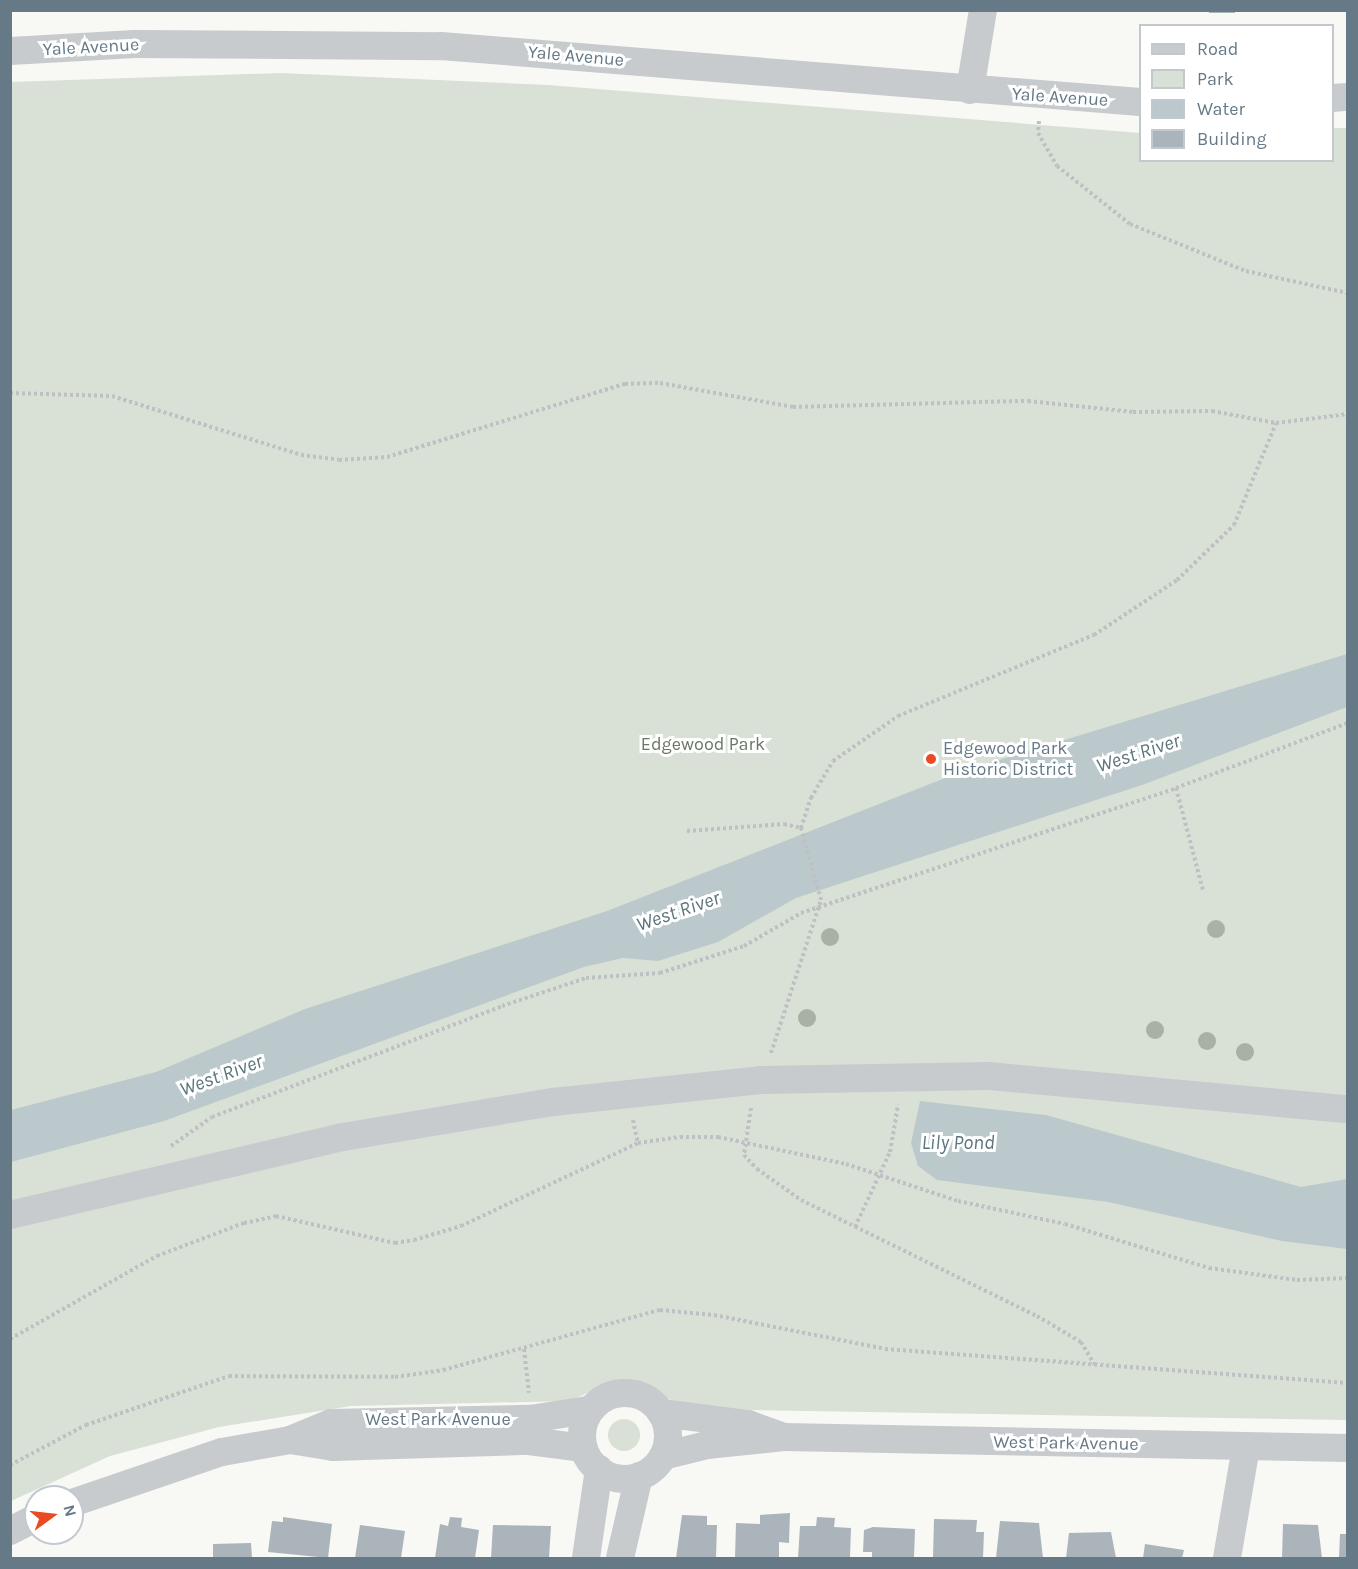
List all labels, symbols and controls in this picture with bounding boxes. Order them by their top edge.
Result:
legend [1139,24,1334,162]
street label: Yale Avenue [42,34,140,60]
text: Road [1197,38,1238,60]
street label: Yale Avenue [527,41,625,71]
text: Park [1197,68,1234,90]
street label: Yale Avenue [1011,83,1109,111]
text: Water [1197,98,1245,120]
text: Building [1197,128,1267,150]
water label: West River [1093,728,1183,778]
park label: Edgewood Park [641,733,765,755]
place label: Edgewood Park Historic District [943,738,1073,780]
marker: Edgewood Park Historic District [924,752,938,766]
water label: West River [633,886,723,936]
water label: West River [176,1049,266,1101]
water label: Lily Pond [921,1130,995,1154]
street label: West Park Avenue [365,1408,511,1430]
street label: West Park Avenue [993,1431,1139,1455]
north arrow [24,1485,84,1545]
text: N [59,1503,81,1519]

